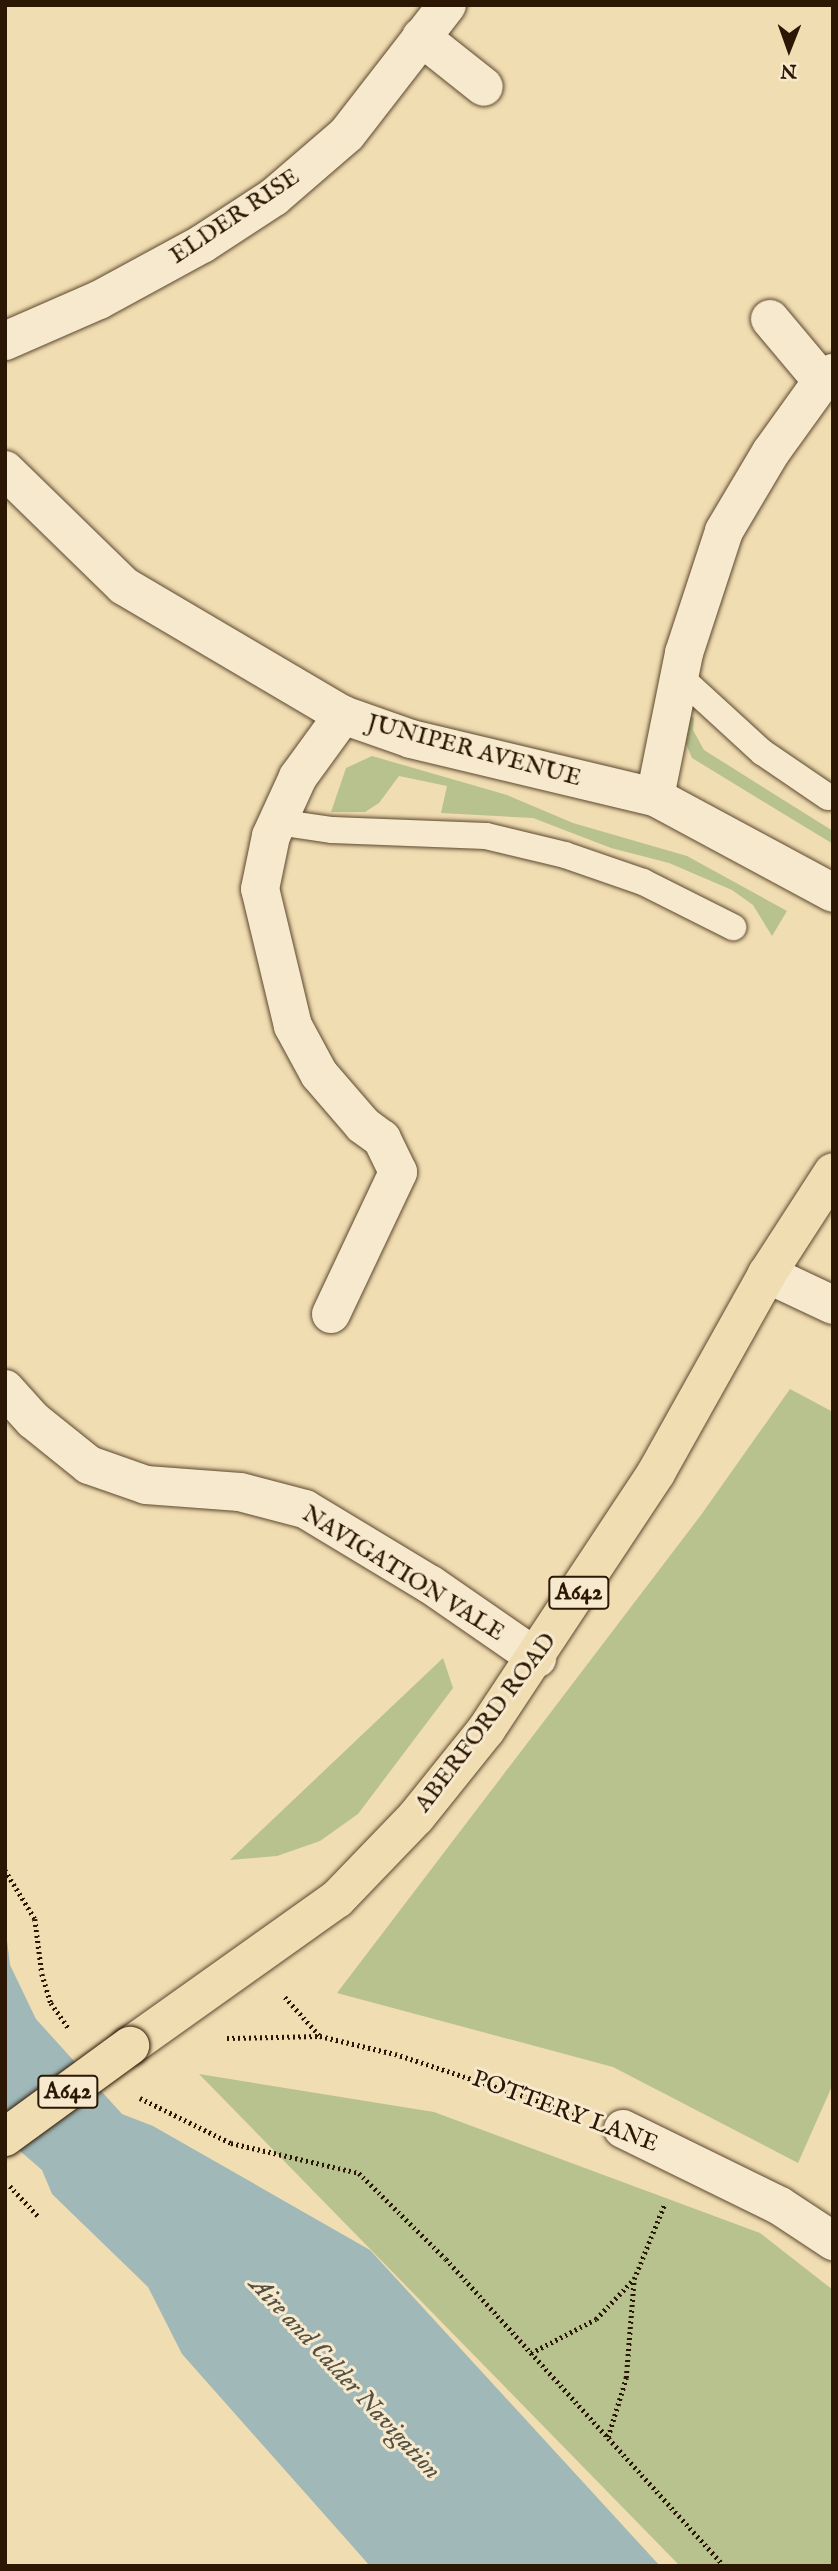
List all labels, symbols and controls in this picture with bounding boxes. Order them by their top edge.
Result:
north arrow [754,14,824,84]
text: N [780,58,797,82]
street label: ELDER RISE [165,163,305,271]
street label: JUNIPER AVENUE [364,709,584,793]
street label: NAVIGATION VALE [296,1500,510,1648]
road number: A642 [548,1574,610,1612]
street label: ABERFORD ROAD [409,1628,563,1818]
street label: POTTERY LANE [468,2065,662,2159]
road number: A642 [36,2072,100,2112]
water label: Aire and Calder Navigation [243,2270,447,2486]

